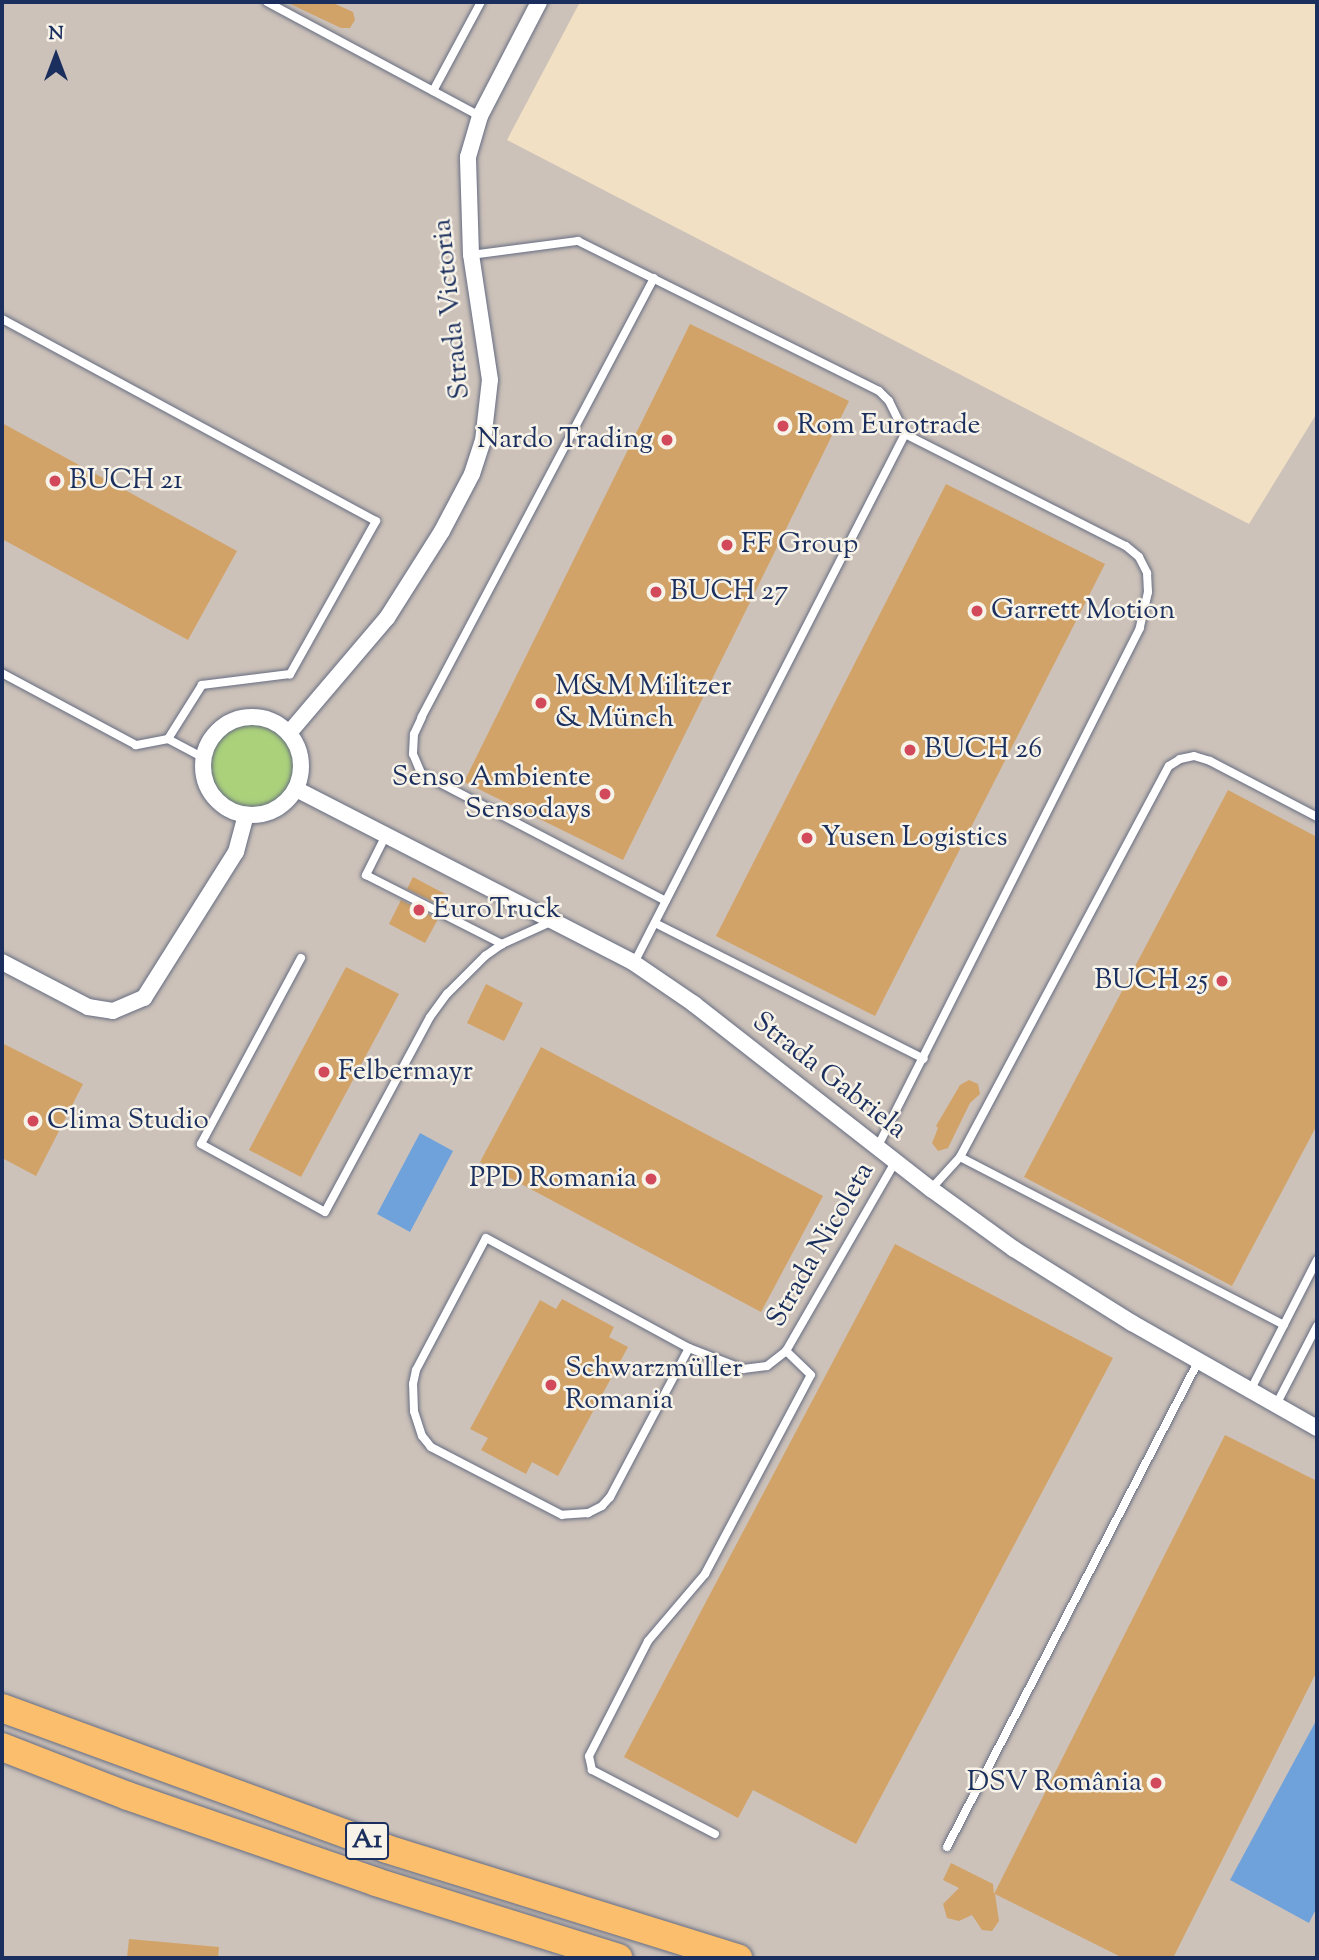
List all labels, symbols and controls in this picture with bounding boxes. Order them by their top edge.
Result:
north arrow [21,21,91,91]
text: N [48,21,64,48]
street label: Strada Victoria [426,217,478,401]
place label: Rom Eurotrade [797,409,981,443]
marker: Rom Eurotrade [775,418,791,434]
place label: Nardo Trading [477,423,653,457]
marker: Nardo Trading [659,432,675,448]
place label: BUCH 21 [69,464,183,498]
marker: BUCH 21 [47,473,63,489]
place label: FF Group [741,528,858,562]
marker: FF Group [719,537,735,553]
place label: BUCH 27 [670,575,788,609]
marker: BUCH 27 [648,584,664,600]
place label: Garrett Motion [991,594,1175,628]
marker: Garrett Motion [969,603,985,619]
place label: M&M Militzer & Münch [555,670,732,736]
marker: M&M Militzer & Münch [533,695,549,711]
place label: BUCH 26 [924,733,1042,767]
marker: BUCH 26 [902,742,918,758]
place label: Senso Ambiente Sensodays [392,761,591,827]
marker: Senso Ambiente Sensodays [597,786,613,802]
place label: Yusen Logistics [821,821,1008,855]
marker: Yusen Logistics [799,830,815,846]
place label: EuroTruck [433,893,561,927]
marker: EuroTruck [411,902,427,918]
place label: BUCH 25 [1094,964,1208,998]
marker: BUCH 25 [1214,973,1230,989]
street label: Strada Gabriela [745,1005,913,1147]
place label: Felbermayr [338,1055,473,1089]
marker: Felbermayr [316,1064,332,1080]
place label: Clima Studio [47,1104,209,1138]
marker: Clima Studio [25,1113,41,1129]
street label: Strada Nicoleta [760,1157,882,1333]
place label: PPD Romania [469,1162,637,1196]
marker: PPD Romania [643,1171,659,1187]
place label: Schwarzmüller Romania [565,1352,743,1418]
marker: Schwarzmüller Romania [543,1377,559,1393]
place label: DSV România [967,1766,1142,1800]
marker: DSV România [1148,1775,1164,1791]
road number: A1 [344,1818,390,1864]

